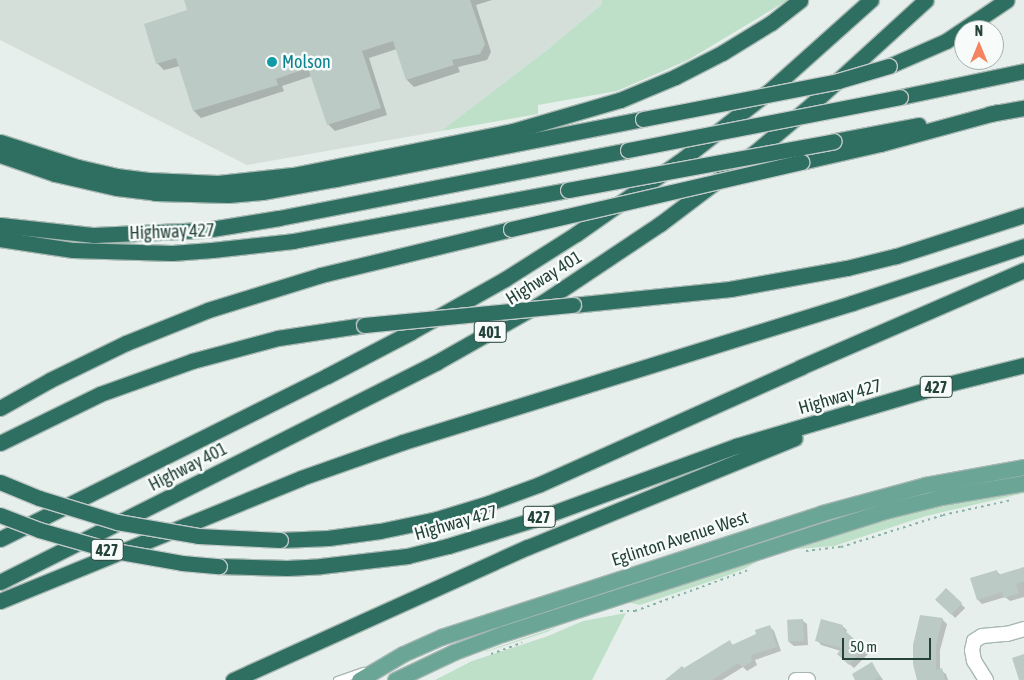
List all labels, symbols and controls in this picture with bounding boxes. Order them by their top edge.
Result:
north arrow [954,20,1004,70]
text: N [975,23,983,39]
place label: Molson [282,51,331,73]
marker: Molson [266,56,278,68]
street label: Highway 427 [129,220,215,244]
street label: Highway 401 [502,246,586,310]
road number: 401 [472,318,508,346]
road number: 427 [918,374,954,401]
street label: Highway 427 [796,375,884,419]
street label: Highway 401 [145,438,231,496]
street label: Highway 427 [412,501,500,545]
road number: 427 [522,504,556,530]
street label: Eglinton Avenue West [609,507,751,571]
road number: 427 [90,536,124,564]
scale bar [844,628,933,660]
text: 50 m [850,638,877,655]

